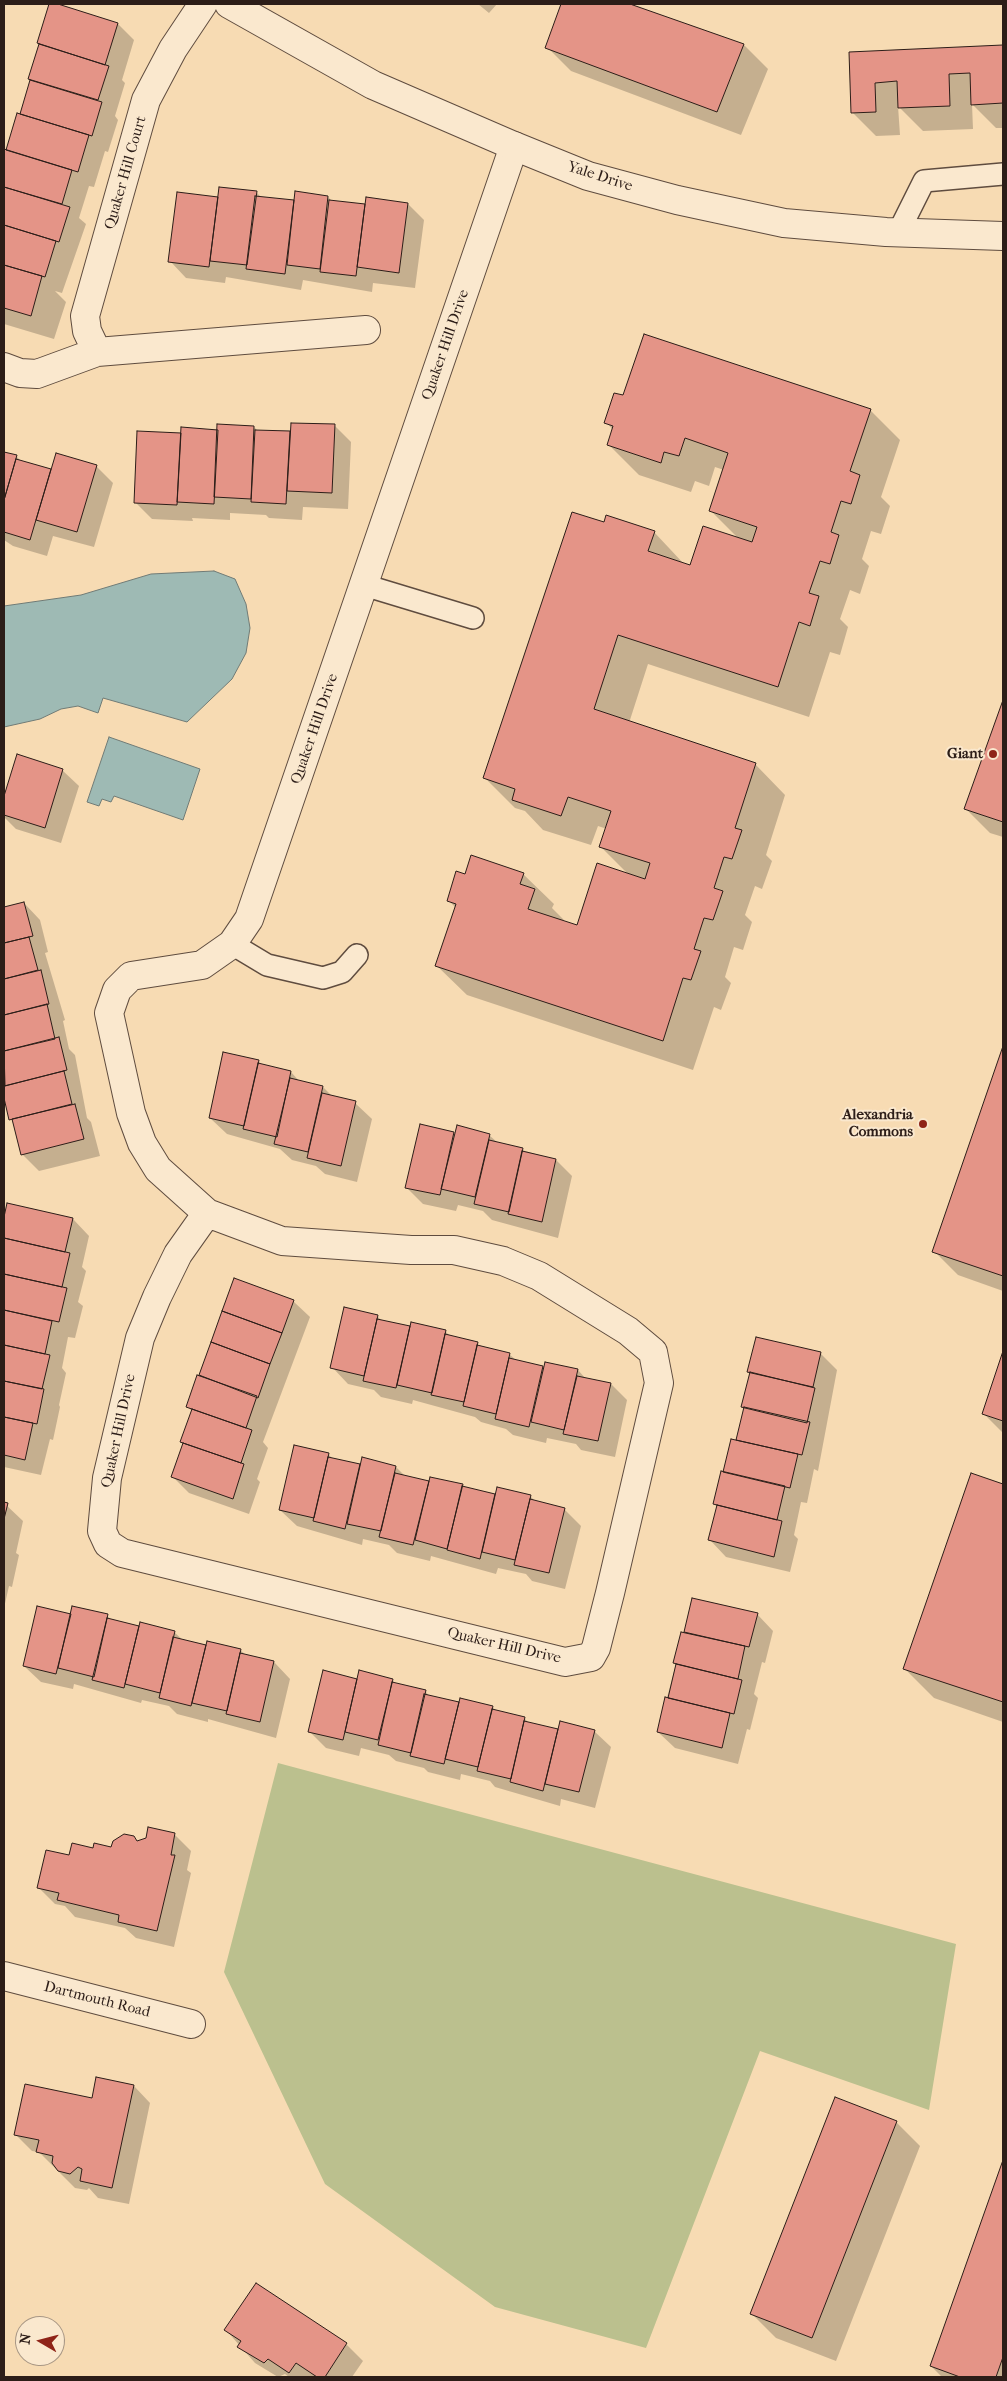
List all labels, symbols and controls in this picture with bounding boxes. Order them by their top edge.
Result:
street label: Quaker Hill Court [101,114,151,232]
street label: Yale Drive [565,158,635,196]
street label: Quaker Hill Drive [419,287,473,403]
street label: Quaker Hill Drive [288,671,342,787]
place label: Giant [947,745,983,763]
marker: Giant [987,748,999,760]
place label: Alexandria Commons [843,1106,913,1141]
marker: Alexandria Commons [917,1118,929,1130]
street label: Quaker Hill Drive [98,1372,140,1490]
street label: Quaker Hill Drive [445,1624,563,1668]
street label: Dartmouth Road [42,1978,152,2022]
north arrow [15,2316,65,2366]
text: N [16,2333,35,2345]

